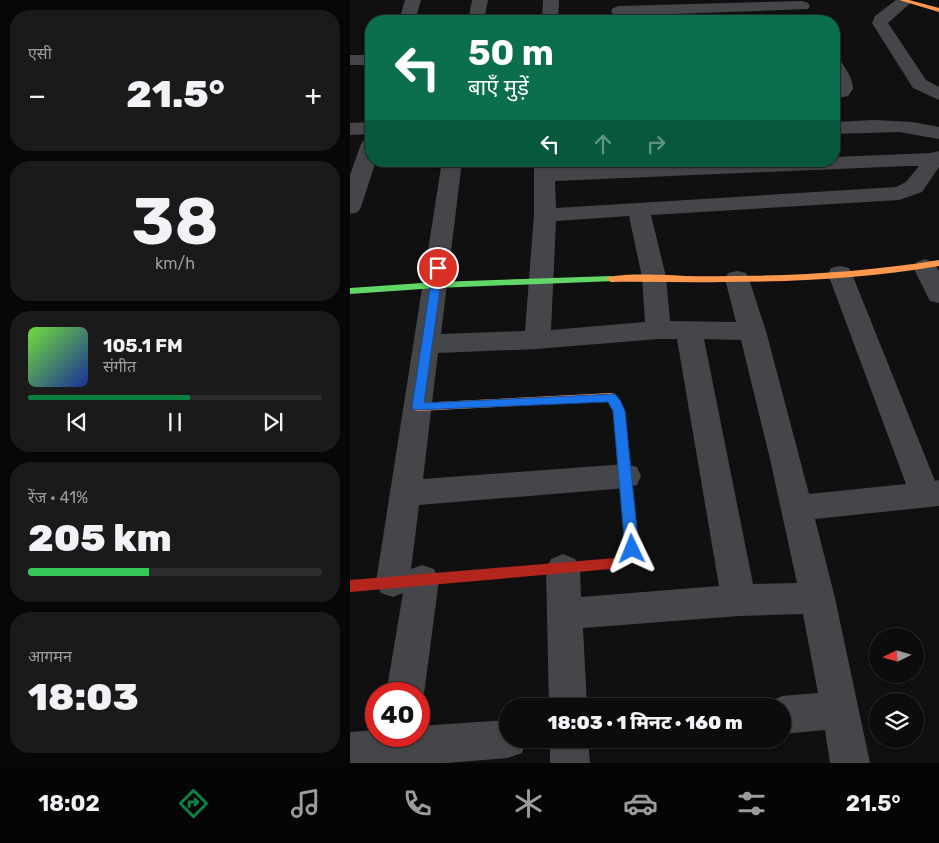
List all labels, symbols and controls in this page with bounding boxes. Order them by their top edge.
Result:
text: 50 m [468,32,554,74]
icon: left [385,35,450,100]
text: एसी [28,44,52,63]
text: 21.5° [126,71,225,117]
text: बाएँ मुड़ें [468,74,529,101]
text: − [28,79,46,112]
text: + [305,79,322,112]
icon: left [536,130,564,158]
icon: ahead [589,130,617,158]
icon: right [642,130,670,158]
text: 38 [132,183,218,260]
pin [417,247,459,289]
text: km/h [155,254,195,273]
icon: arrive [424,254,452,282]
text: 105.1 FM [103,334,183,357]
text: संगीत [103,357,136,376]
icon: previous [63,408,91,436]
icon: pause [161,408,189,436]
icon: next [259,408,287,436]
text: रेंज · 41% [28,488,88,507]
text: 205 km [28,515,172,561]
position arrow [605,522,657,574]
north arrow [869,628,924,682]
map controls [869,628,924,748]
text: आगमन [28,647,72,666]
text: 18:03 [28,674,139,720]
speed limit sign: 40 [365,682,430,747]
button: layers [869,693,924,748]
text: 18:03 · 1 मिनट · 160 m [547,711,743,734]
icon: directions [176,786,211,821]
icon: music [288,786,323,821]
icon: phone [400,786,435,821]
icon: climate [511,786,546,821]
icon: car [623,786,658,821]
icon: filters [734,786,769,821]
text: 18:02 [38,790,100,817]
text: 21.5° [846,790,901,817]

